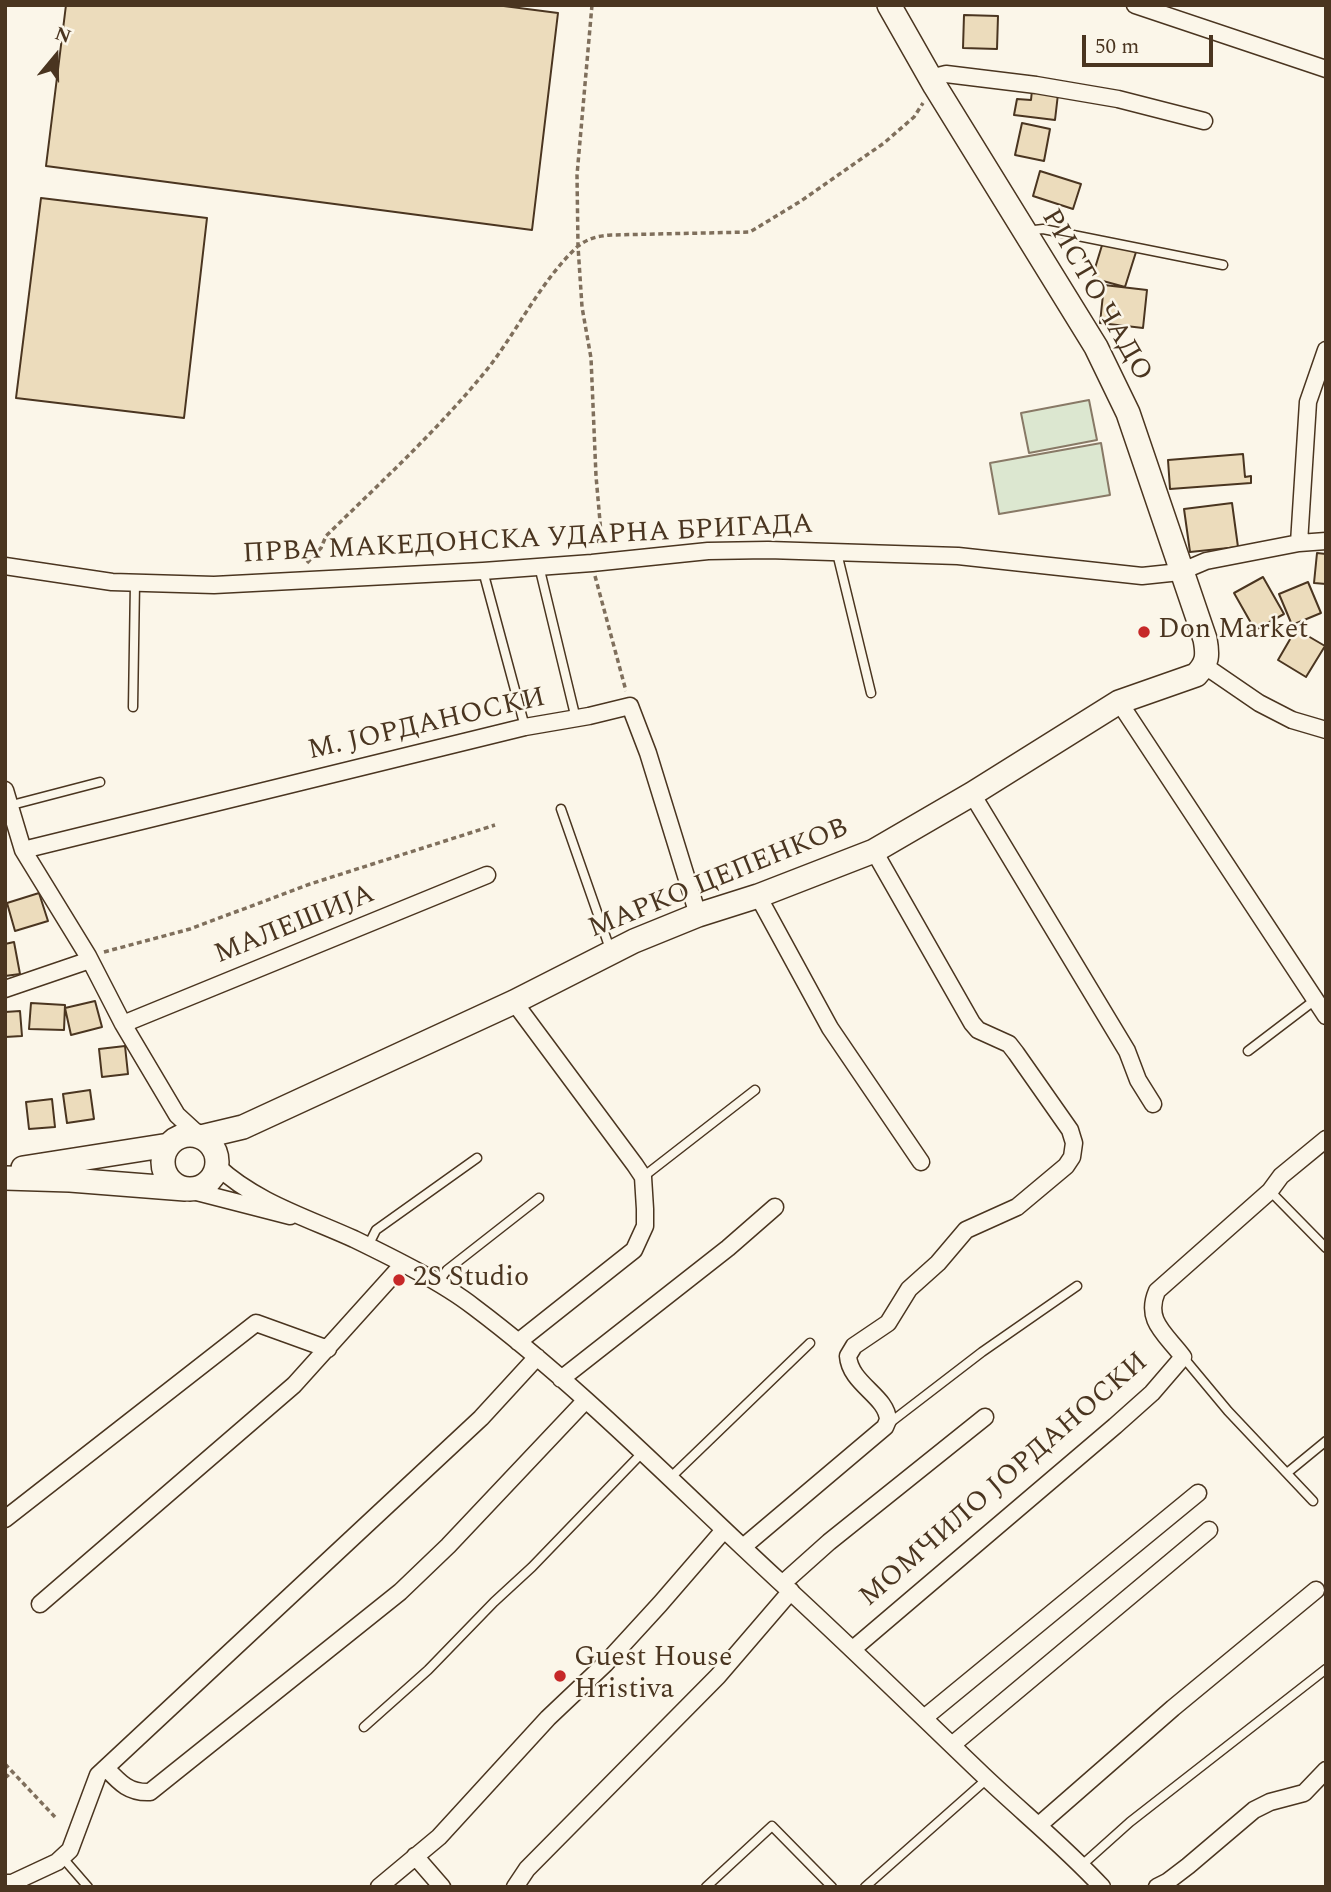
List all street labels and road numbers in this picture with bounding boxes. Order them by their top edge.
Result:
street label: РИСТО ЧАДО [1032,204,1158,388]
street label: ПРВА МАКЕДОНСКА УДАРНА БРИГАДА [242,509,814,573]
street label: М. ЈОРДАНОСКИ [305,682,549,770]
street label: МАРКО ЦЕПЕНКОВ [584,812,854,948]
street label: МАЛЕШИЈА [210,879,380,973]
street label: МОМЧИЛО ЈОРДАНОСКИ [854,1347,1156,1615]

